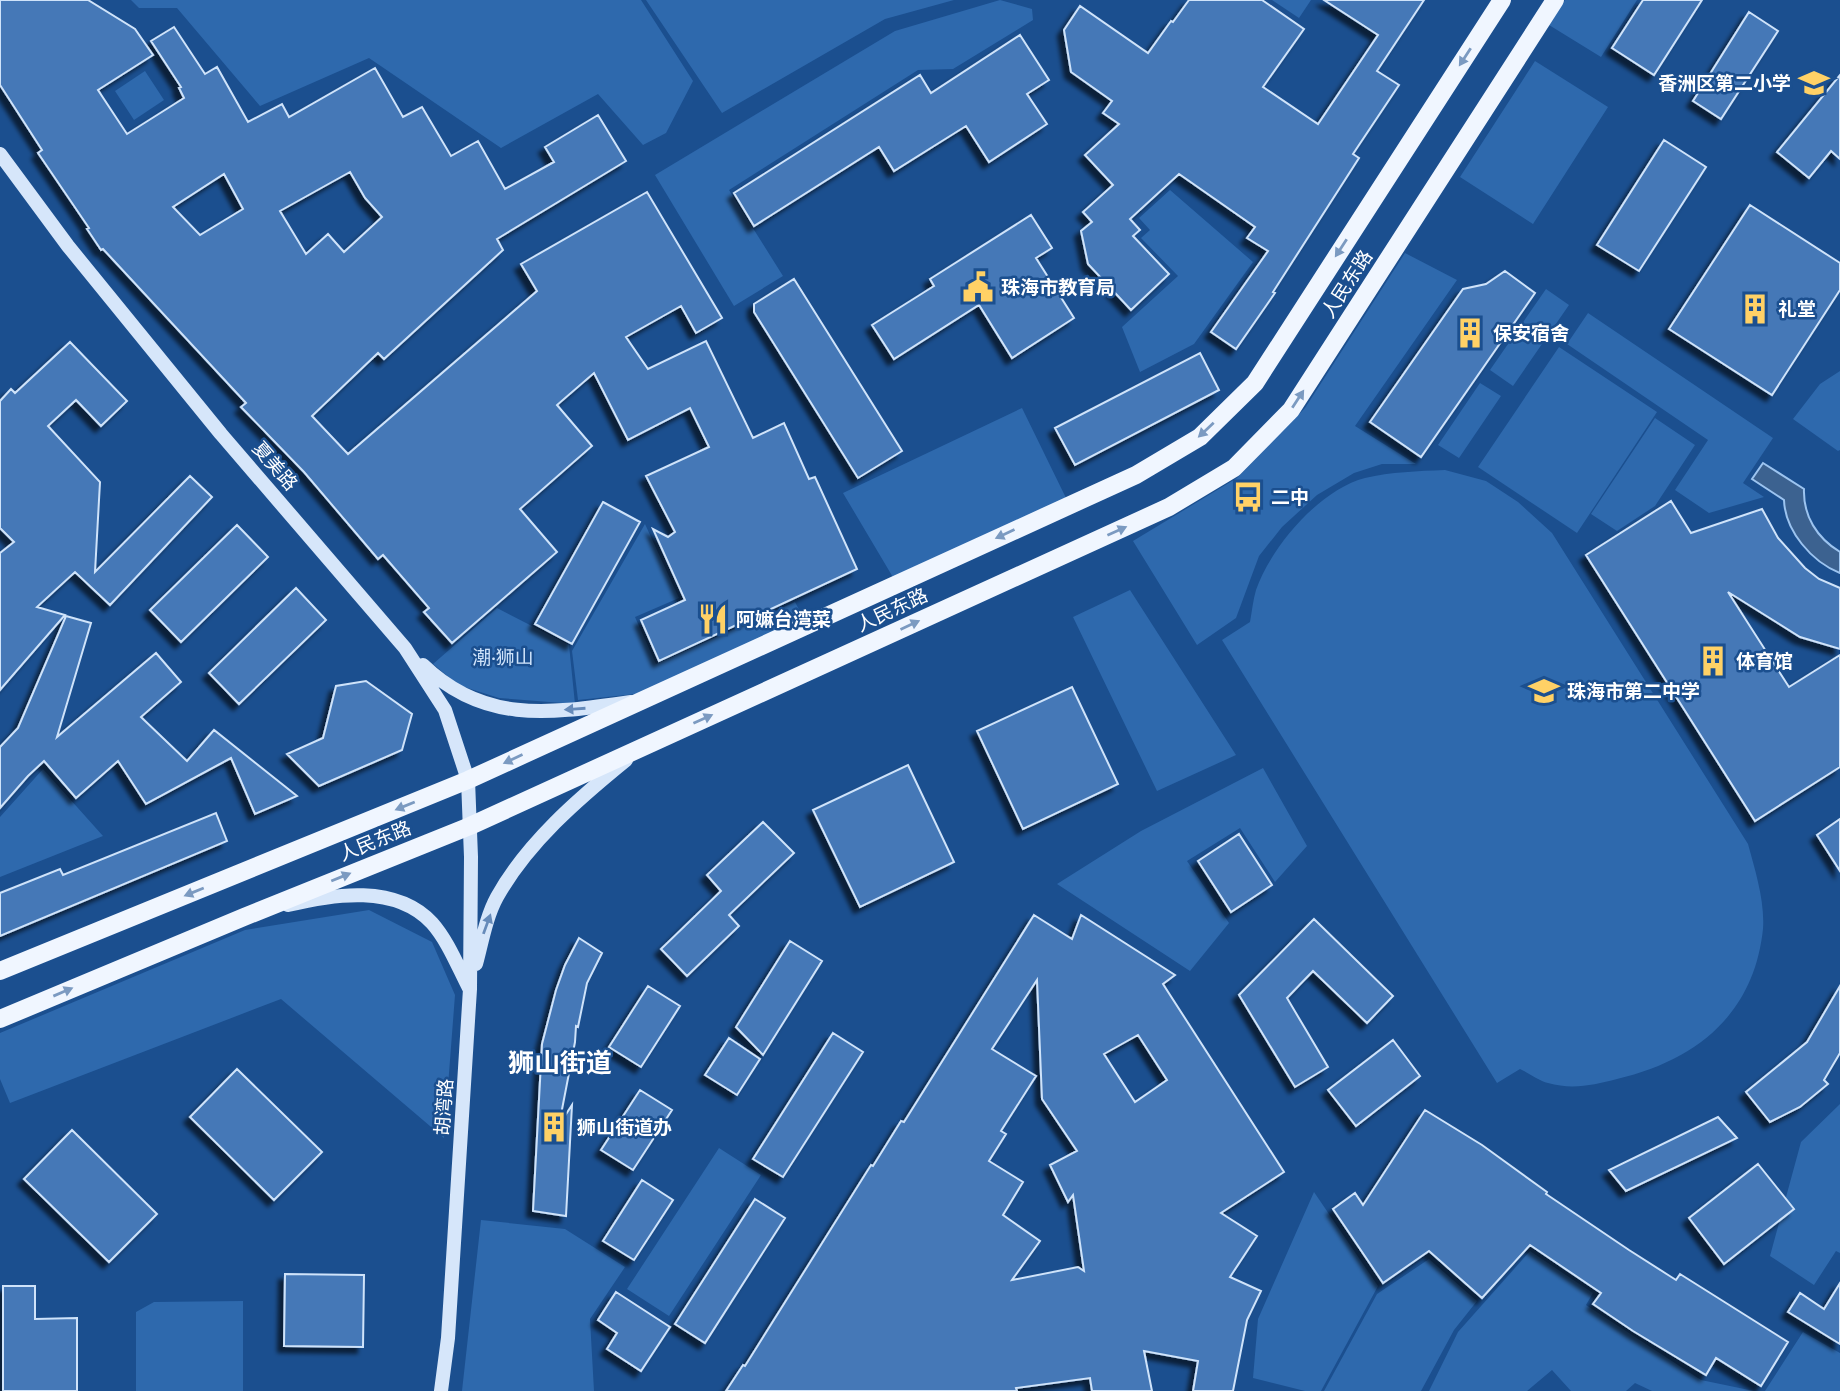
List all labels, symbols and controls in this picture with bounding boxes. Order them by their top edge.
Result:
one-way arrow [1458,48,1471,67]
school or university icon: 香洲区第二小学 [1797,66,1831,100]
place label: 香洲区第二小学 [1658,72,1791,95]
one-way arrow [1335,239,1348,258]
street label: 人民东路 [1317,246,1377,322]
public building icon: 珠海市教育局 [961,270,995,304]
place label: 珠海市教育局 [1001,276,1115,299]
building icon: 礼堂 [1738,292,1772,326]
place label: 礼堂 [1778,298,1816,321]
building icon: 保安宿舍 [1453,316,1487,350]
place label: 保安宿舍 [1493,322,1569,345]
one-way arrow [1292,389,1305,409]
one-way arrow [1198,422,1215,438]
street label: 夏美路 [248,437,302,495]
bus stop icon: 二中 [1231,480,1265,514]
place label: 二中 [1271,486,1309,509]
one-way arrow [1107,525,1127,536]
one-way arrow [995,529,1015,540]
street label: 人民东路 [853,584,931,636]
restaurant icon: 阿嫲台湾菜 [696,602,730,636]
place label: 阿嫲台湾菜 [736,608,831,631]
one-way arrow [900,619,920,631]
building icon: 体育馆 [1696,644,1730,678]
park label: 潮·狮山 [472,646,534,669]
place label: 体育馆 [1736,650,1793,673]
school or university icon: 珠海市第二中学 [1527,674,1561,708]
place label: 珠海市第二中学 [1567,680,1700,703]
one-way arrow [564,704,586,715]
one-way arrow [693,714,713,725]
one-way arrow [503,754,524,765]
one-way arrow [394,800,415,811]
street label: 人民东路 [335,816,415,866]
one-way arrow [331,872,352,883]
one-way arrow [184,886,205,897]
one-way arrow [482,913,493,934]
one-way arrow [53,987,74,998]
district label: 狮山街道 [508,1048,612,1079]
street label: 胡湾路 [431,1078,457,1136]
building icon: 狮山街道办 [537,1110,571,1144]
place label: 狮山街道办 [577,1116,672,1139]

